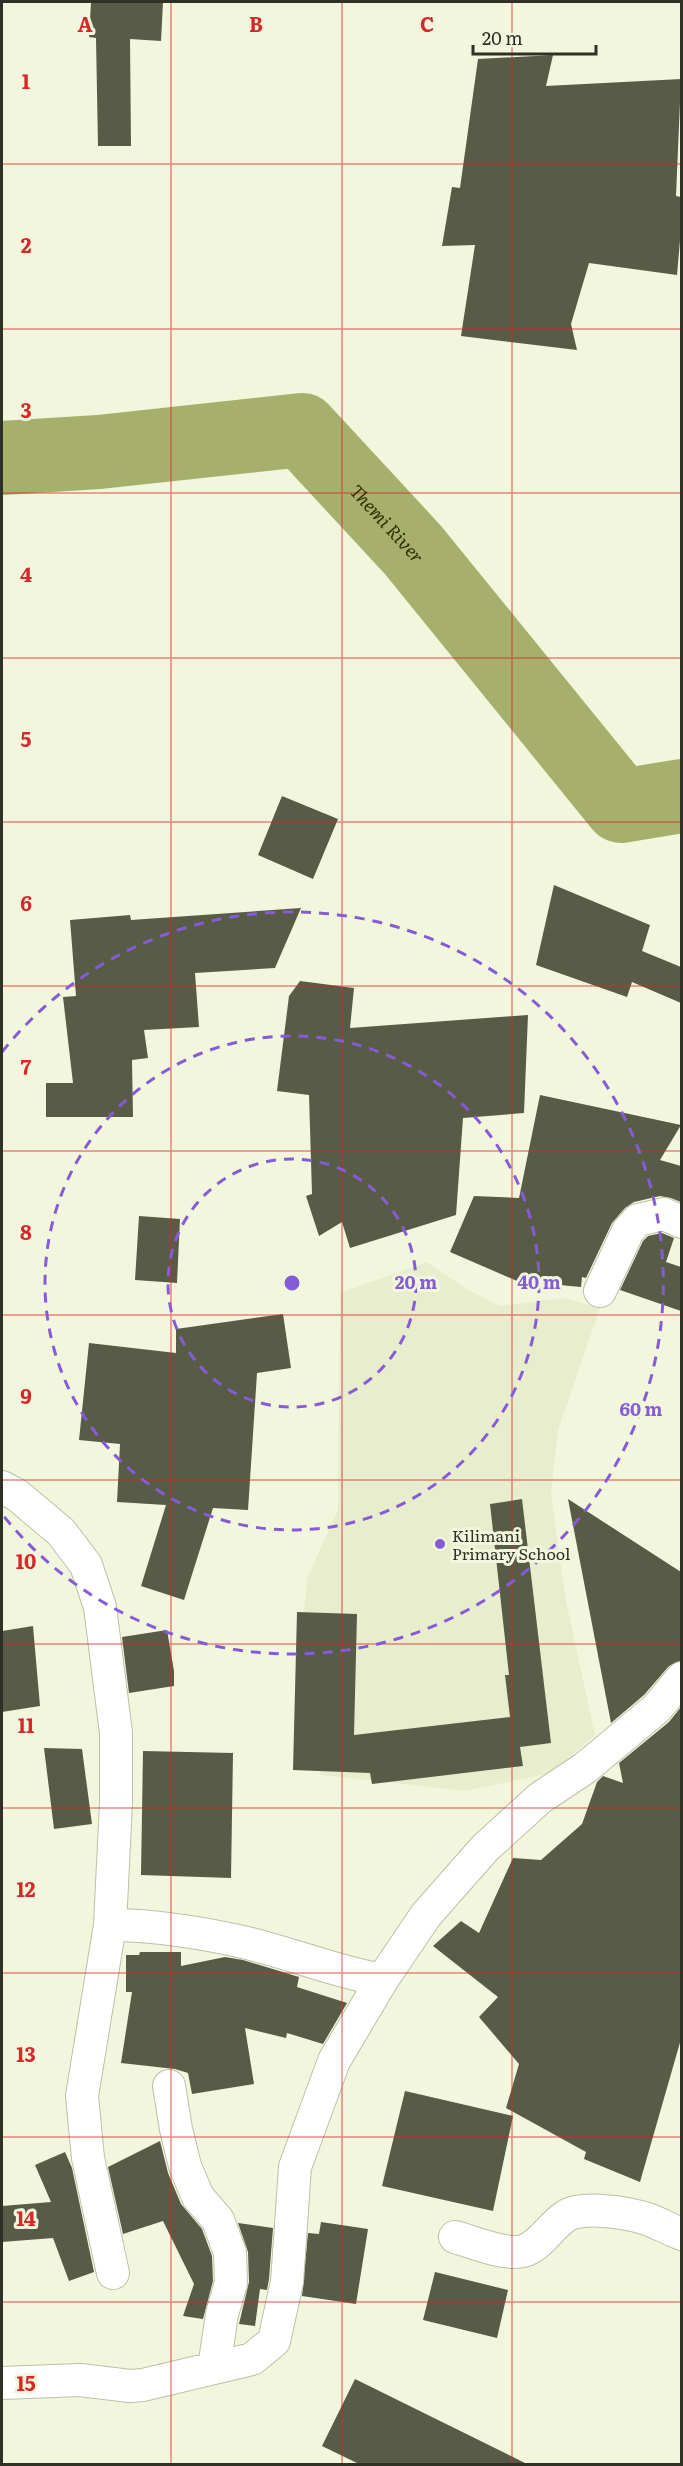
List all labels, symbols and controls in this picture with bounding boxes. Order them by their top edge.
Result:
text: A [77,8,93,38]
text: B [249,8,263,38]
text: C [420,8,434,38]
scale bar [473,18,596,56]
text: 20 m [482,24,523,51]
text: 1 [22,65,30,95]
text: 2 [21,229,32,259]
text: 3 [20,394,32,424]
water label: Themi River [345,478,431,568]
text: 4 [20,558,32,588]
text: 5 [21,723,32,753]
text: 6 [20,887,32,917]
text: 7 [21,1051,32,1081]
text: 8 [20,1216,32,1246]
text: 20 m [395,1268,437,1295]
text: 40 m [517,1268,561,1295]
centre of rings [282,1273,302,1293]
text: 9 [20,1380,32,1410]
text: 60 m [619,1395,663,1422]
place label: Kilimani Primary School [452,1523,570,1565]
marker: Kilimani Primary School [433,1537,447,1551]
text: 10 [16,1545,36,1575]
text: 11 [18,1709,34,1739]
text: 12 [16,1873,36,1903]
text: 13 [16,2038,36,2068]
text: 14 [16,2202,36,2232]
text: 15 [16,2367,36,2397]

